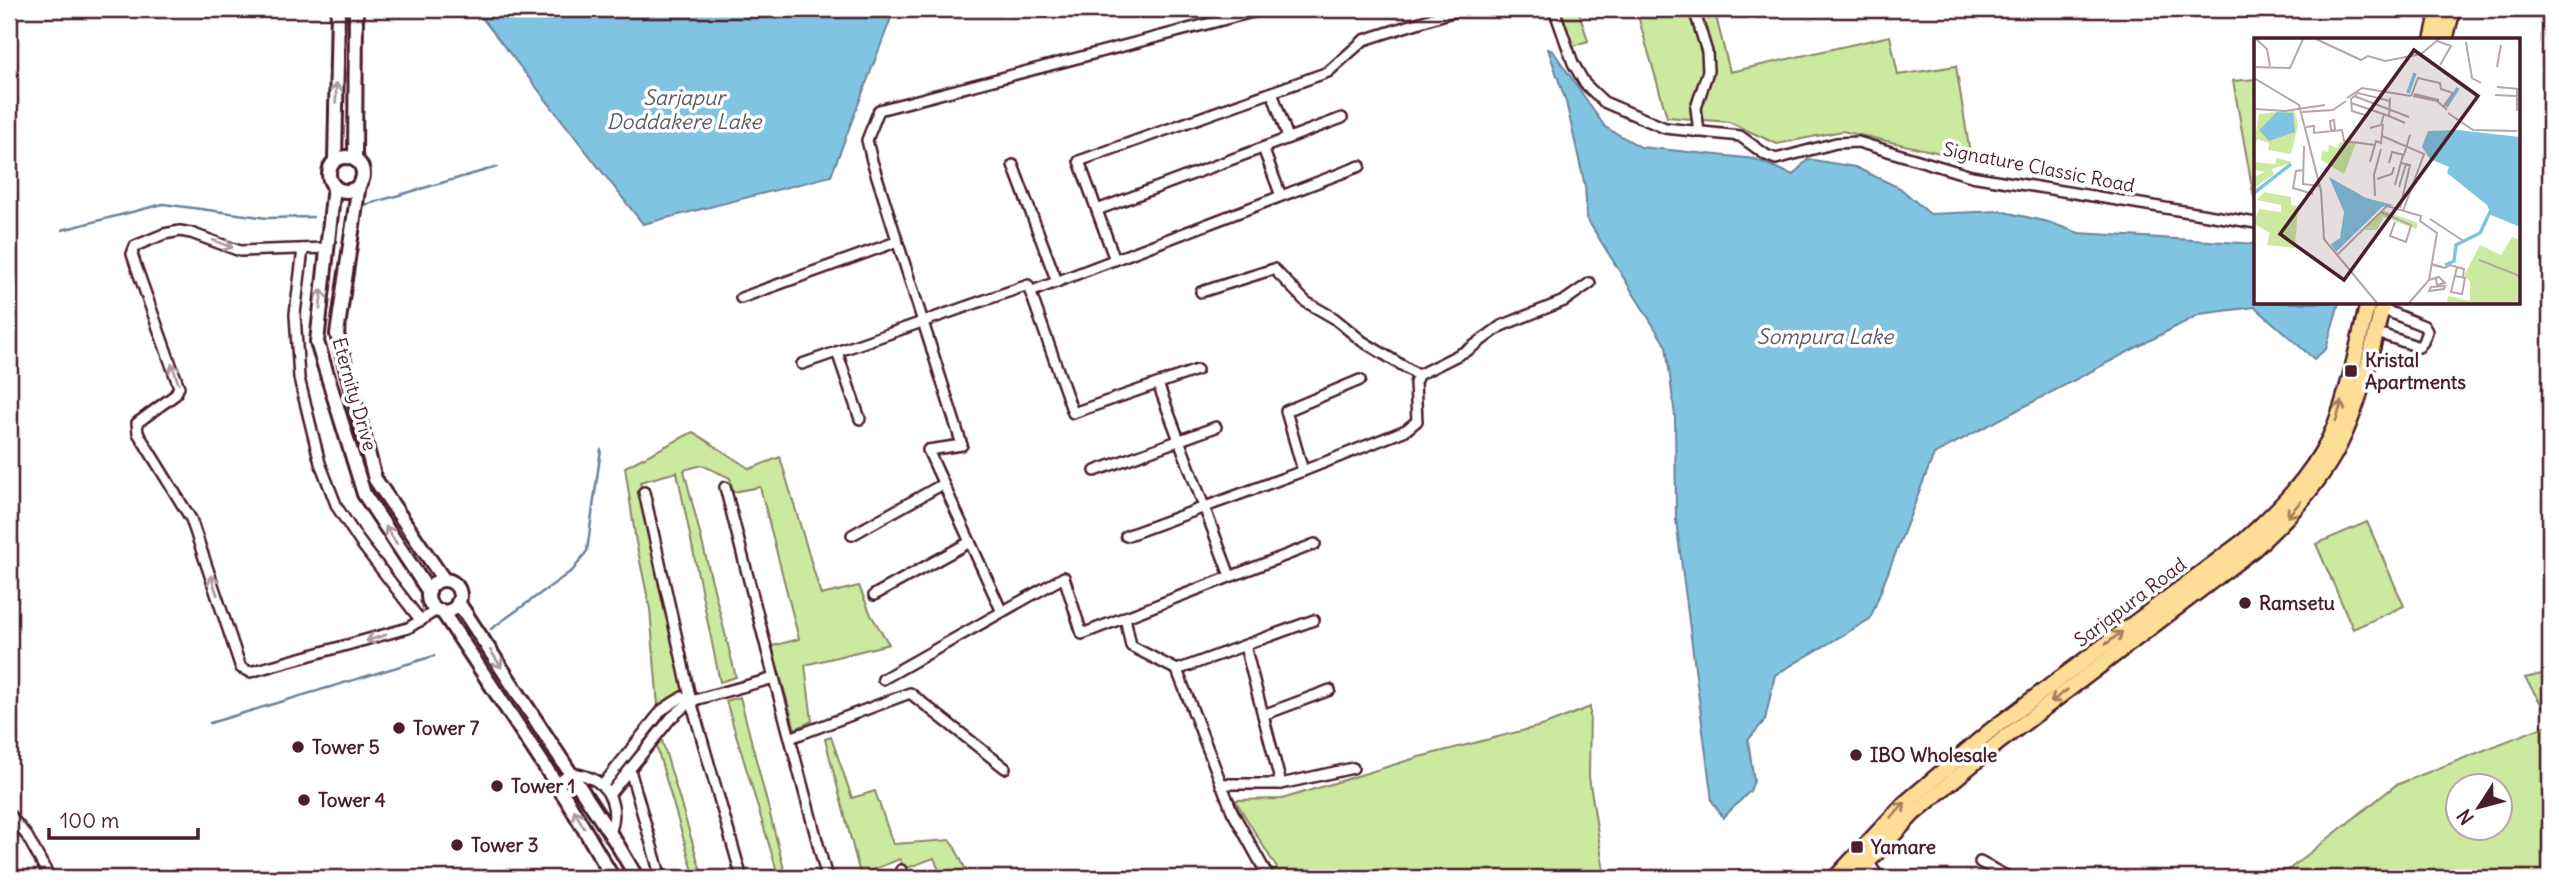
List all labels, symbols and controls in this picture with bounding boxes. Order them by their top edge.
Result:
inset map [2254,38,2520,304]
one-way arrow [329,82,343,105]
water label: Sarjapur Doddakere Lake [607,84,763,135]
street label: Signature Classic Road [1941,137,2137,197]
one-way arrow [211,239,233,252]
one-way arrow [315,288,328,311]
water label: Sompura Lake [1757,323,1895,350]
street label: Eternity Drive [327,334,383,454]
place label: Kristal Apartments [2365,348,2466,394]
one-way arrow [168,362,181,384]
marker: Kristal Apartments [2343,363,2359,379]
one-way arrow [2333,400,2346,422]
one-way arrow [2286,500,2302,518]
one-way arrow [384,526,399,545]
street label: Sarjapura Road [2069,552,2191,652]
one-way arrow [207,574,220,596]
place label: Ramsetu [2259,591,2335,615]
marker: Ramsetu [2237,595,2253,611]
one-way arrow [2104,630,2123,645]
one-way arrow [365,632,387,645]
one-way arrow [489,649,503,668]
one-way arrow [2050,689,2069,704]
place label: Tower 7 [413,716,480,740]
marker: Tower 7 [391,720,407,736]
place label: Tower 5 [312,735,380,759]
marker: Tower 5 [290,739,306,755]
place label: IBO Wholesale [1870,743,1997,767]
marker: IBO Wholesale [1848,747,1864,763]
north arrow [2444,772,2514,842]
place label: Tower 1 [511,774,575,798]
marker: Tower 1 [489,778,505,794]
place label: Tower 4 [318,788,386,812]
marker: Tower 4 [296,792,312,808]
scale bar [49,796,198,840]
one-way arrow [1889,802,1906,819]
text: N [2452,805,2479,829]
text: 100 m [60,807,119,834]
one-way arrow [571,810,585,830]
place label: Tower 3 [471,833,539,857]
place label: Yamare [1870,835,1936,859]
marker: Tower 3 [449,837,465,853]
marker: Yamare [1849,839,1865,855]

